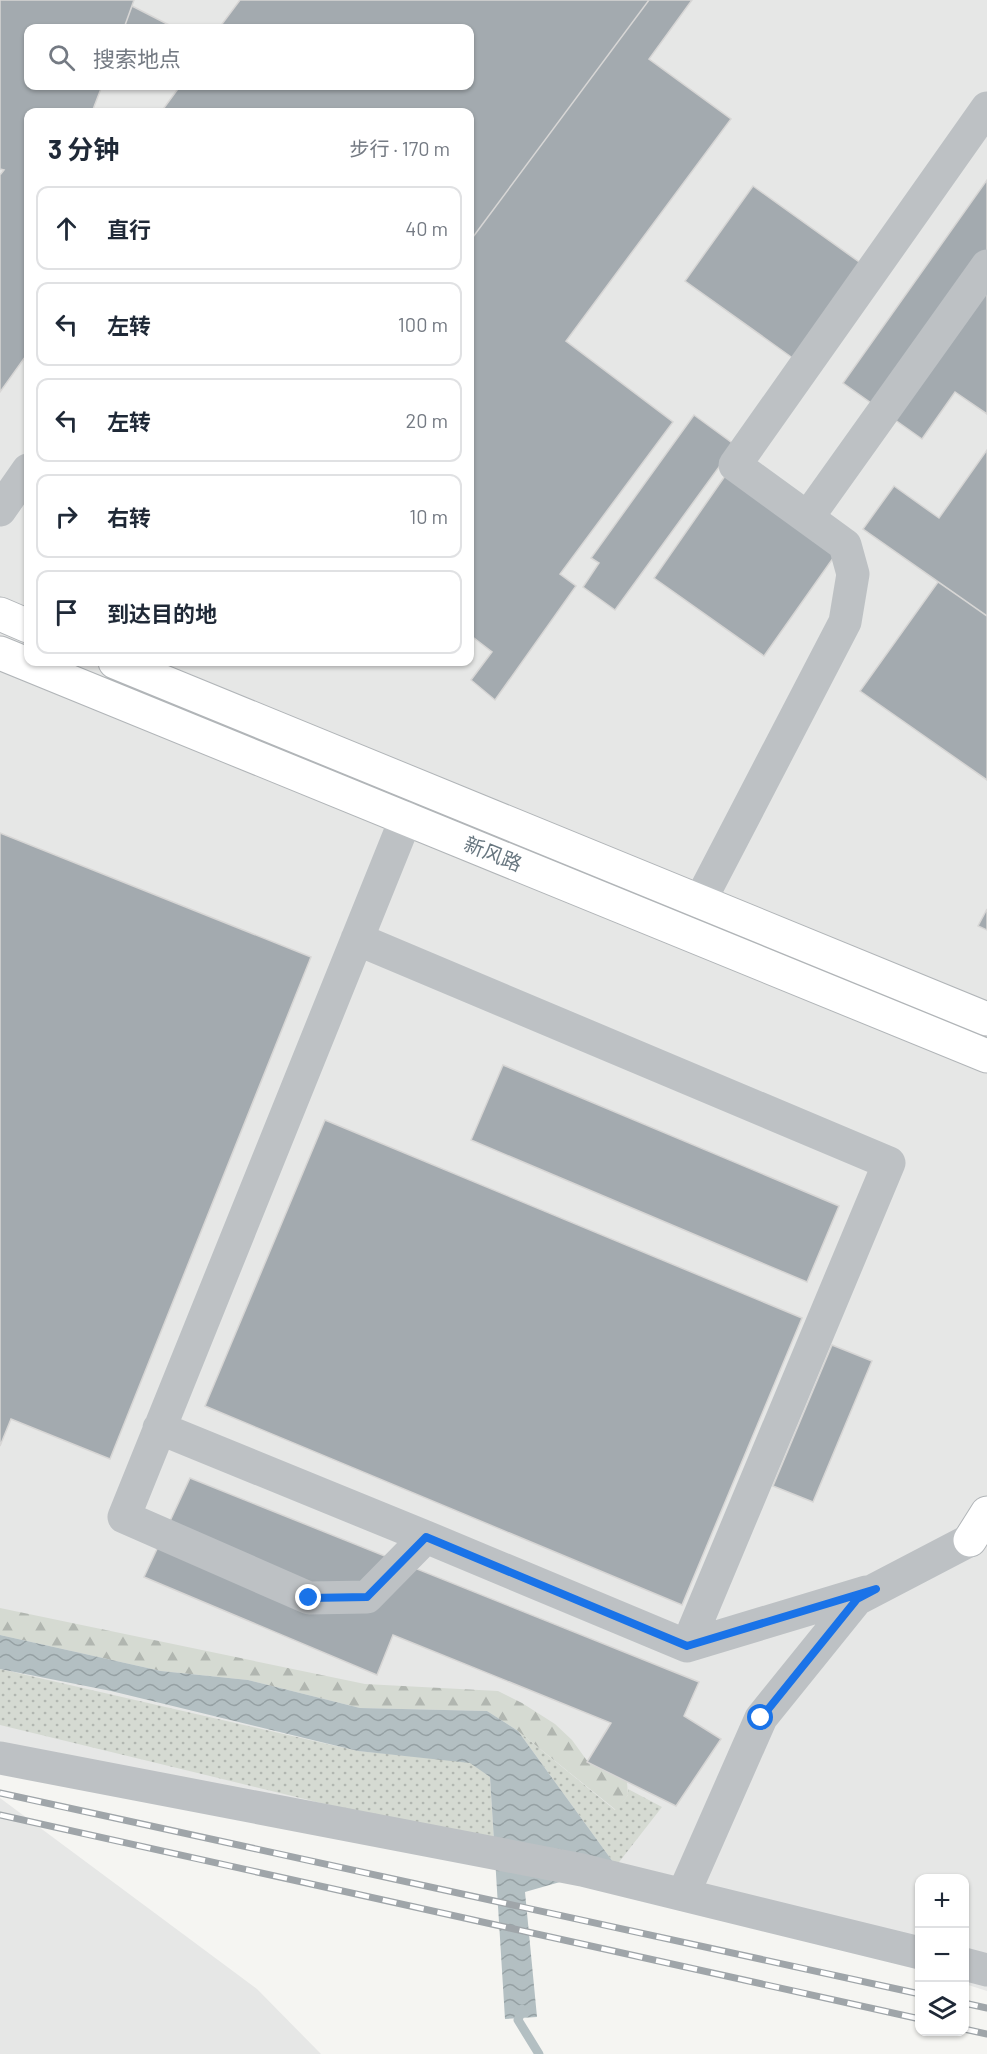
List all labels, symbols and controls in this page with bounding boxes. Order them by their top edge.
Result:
search box [24,24,474,90]
icon: search [45,41,78,74]
text: 搜索地点 [93,45,181,71]
text: 3 分钟 [48,133,119,164]
text: 步行 · 170 m [350,136,450,160]
icon: ahead [50,212,83,245]
text: 直行 [107,216,151,242]
text: 40 m [405,216,448,240]
icon: left [50,308,83,341]
text: 左转 [107,312,151,338]
text: 100 m [398,312,448,336]
icon: left [50,404,83,437]
text: 左转 [107,408,151,434]
text: 20 m [405,408,448,432]
icon: right [50,500,83,533]
text: 右转 [107,504,151,530]
text: 10 m [409,504,448,528]
icon: arrive [50,596,83,629]
text: 到达目的地 [107,600,217,626]
street label: 新风路 [461,831,526,875]
route end [295,1584,321,1610]
route start [747,1704,773,1730]
map controls [915,1874,969,2036]
button: + [915,1874,969,1928]
button: − [915,1928,969,1982]
button: layers [915,1982,969,2036]

